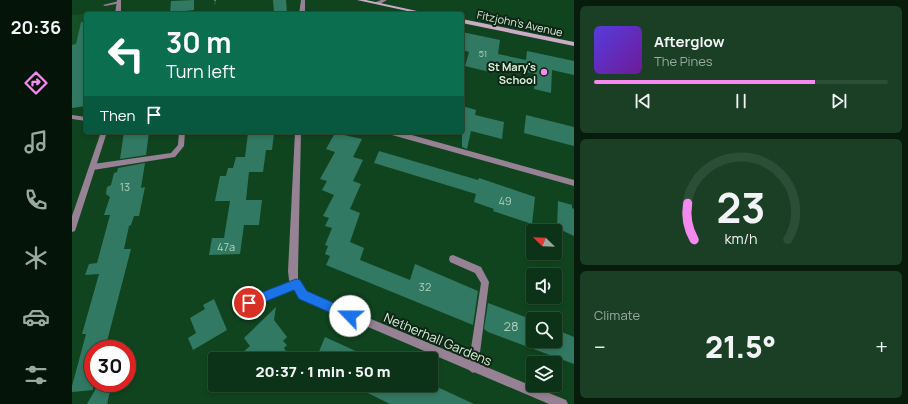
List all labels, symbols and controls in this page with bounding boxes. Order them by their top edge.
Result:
street label: Fitzjohn's Avenue [476,7,565,40]
text: 20:36 [11,15,61,39]
text: 30 m [166,23,231,61]
icon: left [100,28,152,80]
text: Afterglow [654,31,725,52]
house number: 51 [479,47,487,60]
text: The Pines [654,52,713,70]
text: Turn left [166,59,236,83]
place label: St Mary's School [488,59,536,87]
marker: St Mary's School [539,67,549,77]
icon: directions [22,69,50,97]
icon: previous [632,90,654,112]
icon: pause [730,90,752,112]
icon: next [828,90,850,112]
icon: arrive [143,104,165,126]
text: Then [100,105,135,126]
icon: music [22,128,50,156]
house number: 13 [120,179,130,194]
text: 23 [717,179,765,235]
icon: phone [22,186,50,214]
house number: 49 [498,193,512,208]
north arrow [526,224,562,260]
map controls [526,224,562,392]
text: km/h [724,229,758,248]
house number: 47a [217,239,235,254]
icon: climate [22,244,50,272]
button: sound [526,268,562,304]
house number: 32 [419,279,431,294]
pin [232,286,266,320]
icon: arrive [238,292,260,314]
position arrow [329,295,371,337]
icon: car [22,303,50,331]
text: Climate [594,306,640,324]
street label: Netherhall Gardens [381,308,495,370]
button: search [526,312,562,348]
house number: 28 [504,317,518,335]
text: 21.5° [705,326,776,367]
text: − [594,332,606,362]
text: + [875,332,888,362]
speed limit sign: 30 [84,340,136,392]
button: layers [526,356,562,392]
icon: filters [22,361,50,389]
text: 20:37 · 1 min · 50 m [255,361,391,382]

